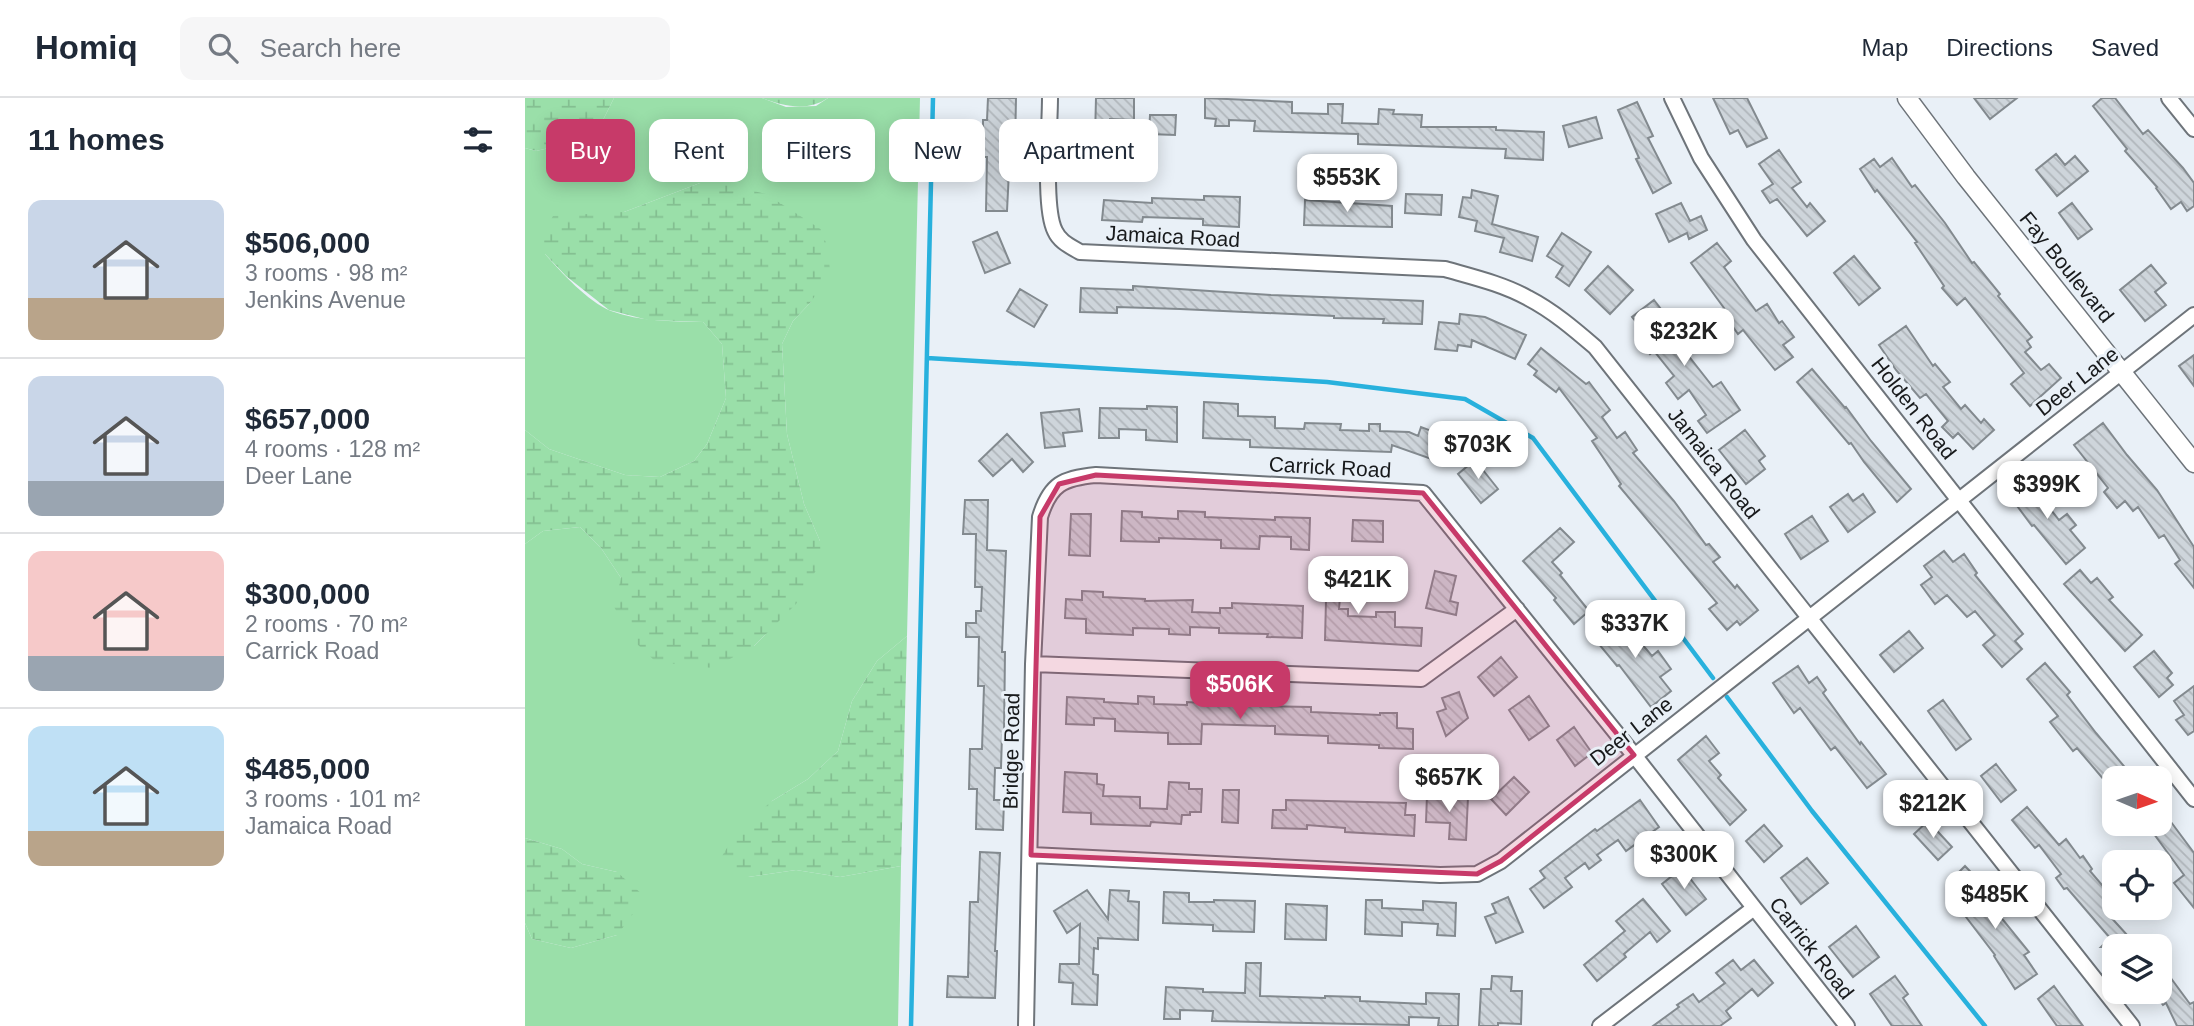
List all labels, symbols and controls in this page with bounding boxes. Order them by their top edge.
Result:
search box [180,17,670,80]
text: Homiq [35,29,138,66]
icon: search [204,29,242,67]
text: Search here [260,33,401,63]
text: Map [1862,34,1908,61]
text: Directions [1946,34,2053,61]
text: Saved [2091,34,2159,61]
chip: Buy [546,119,635,182]
chip: Rent [649,119,748,182]
chip: Filters [762,119,875,182]
chip: New [889,119,985,182]
chip: Apartment [999,119,1158,182]
icon: filters [459,121,497,159]
text: 11 homes [28,123,165,156]
pin: $553K [1298,155,1396,214]
text: $553K [1313,164,1381,190]
street label: Fay Boulevard [2015,207,2119,327]
street label: Jamaica Road [1105,221,1241,251]
text: $506,000 [245,226,370,259]
icon: home [84,228,168,312]
text: 3 rooms · 98 m² [245,260,407,286]
text: Jenkins Avenue [245,287,406,313]
pin: $232K [1635,308,1733,368]
text: $232K [1650,318,1718,344]
street label: Deer Lane [2031,342,2123,420]
street label: Holden Road [1867,353,1961,463]
text: $657,000 [245,402,370,435]
street label: Jamaica Road [1664,403,1764,523]
icon: home [84,404,168,488]
pin: $703K [1429,422,1527,481]
text: $703K [1444,431,1512,457]
text: 4 rooms · 128 m² [245,436,420,462]
street label: Carrick Road [1268,452,1392,482]
pin: $399K [1998,462,2096,521]
text: Deer Lane [245,463,352,489]
text: $399K [2013,471,2081,497]
pin: $421K [1309,556,1407,616]
text: $421K [1324,566,1392,592]
text: $300,000 [245,577,370,610]
icon: home [84,579,168,663]
pin: $337K [1586,601,1684,660]
text: $337K [1601,610,1669,636]
text: 2 rooms · 70 m² [245,611,407,637]
text: Carrick Road [245,638,379,664]
pin: $506K [1191,662,1289,721]
text: $506K [1206,671,1274,697]
street label: Bridge Road [998,692,1024,810]
street label: Deer Lane [1585,692,1677,770]
text: $485,000 [245,752,370,785]
icon: home [84,754,168,838]
pin: $657K [1400,754,1498,814]
text: $657K [1415,764,1483,790]
north arrow [2102,766,2172,836]
map controls [2102,766,2172,1004]
pin: $212K [1884,780,1982,840]
text: 3 rooms · 101 m² [245,786,420,812]
text: $212K [1899,790,1967,816]
text: Jamaica Road [245,813,392,839]
pin: $300K [1635,832,1733,891]
text: $300K [1650,841,1718,867]
button: locate [2102,850,2172,920]
pin: $485K [1946,872,2044,931]
text: $485K [1961,881,2029,907]
street label: Carrick Road [1765,893,1859,1003]
button: layers [2102,934,2172,1004]

